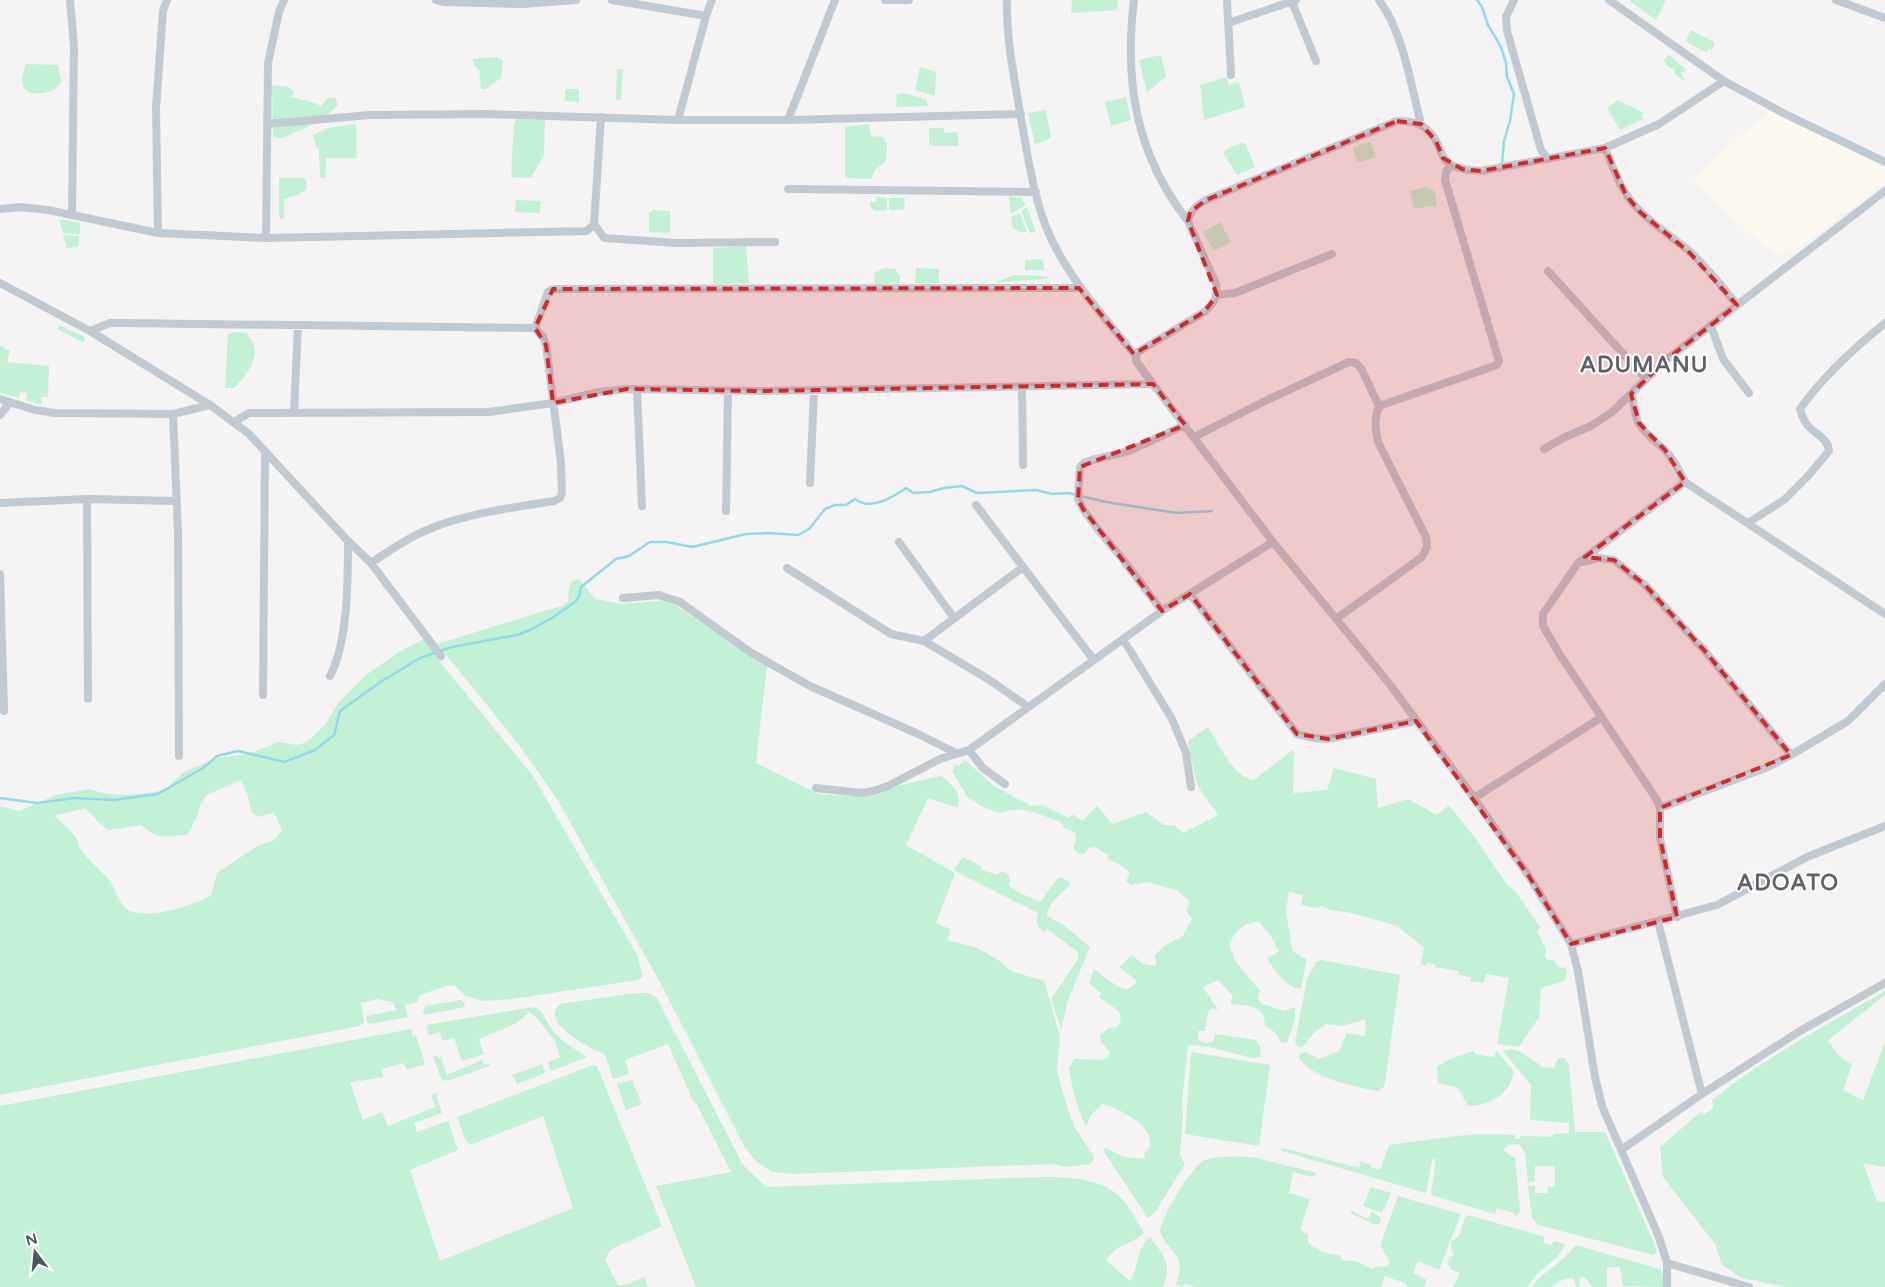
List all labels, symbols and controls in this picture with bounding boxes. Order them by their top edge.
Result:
district label: ADUMANU [1580,352,1708,378]
district label: ADOATO [1737,870,1839,896]
north arrow [10,1227,60,1277]
text: N [24,1230,39,1250]

